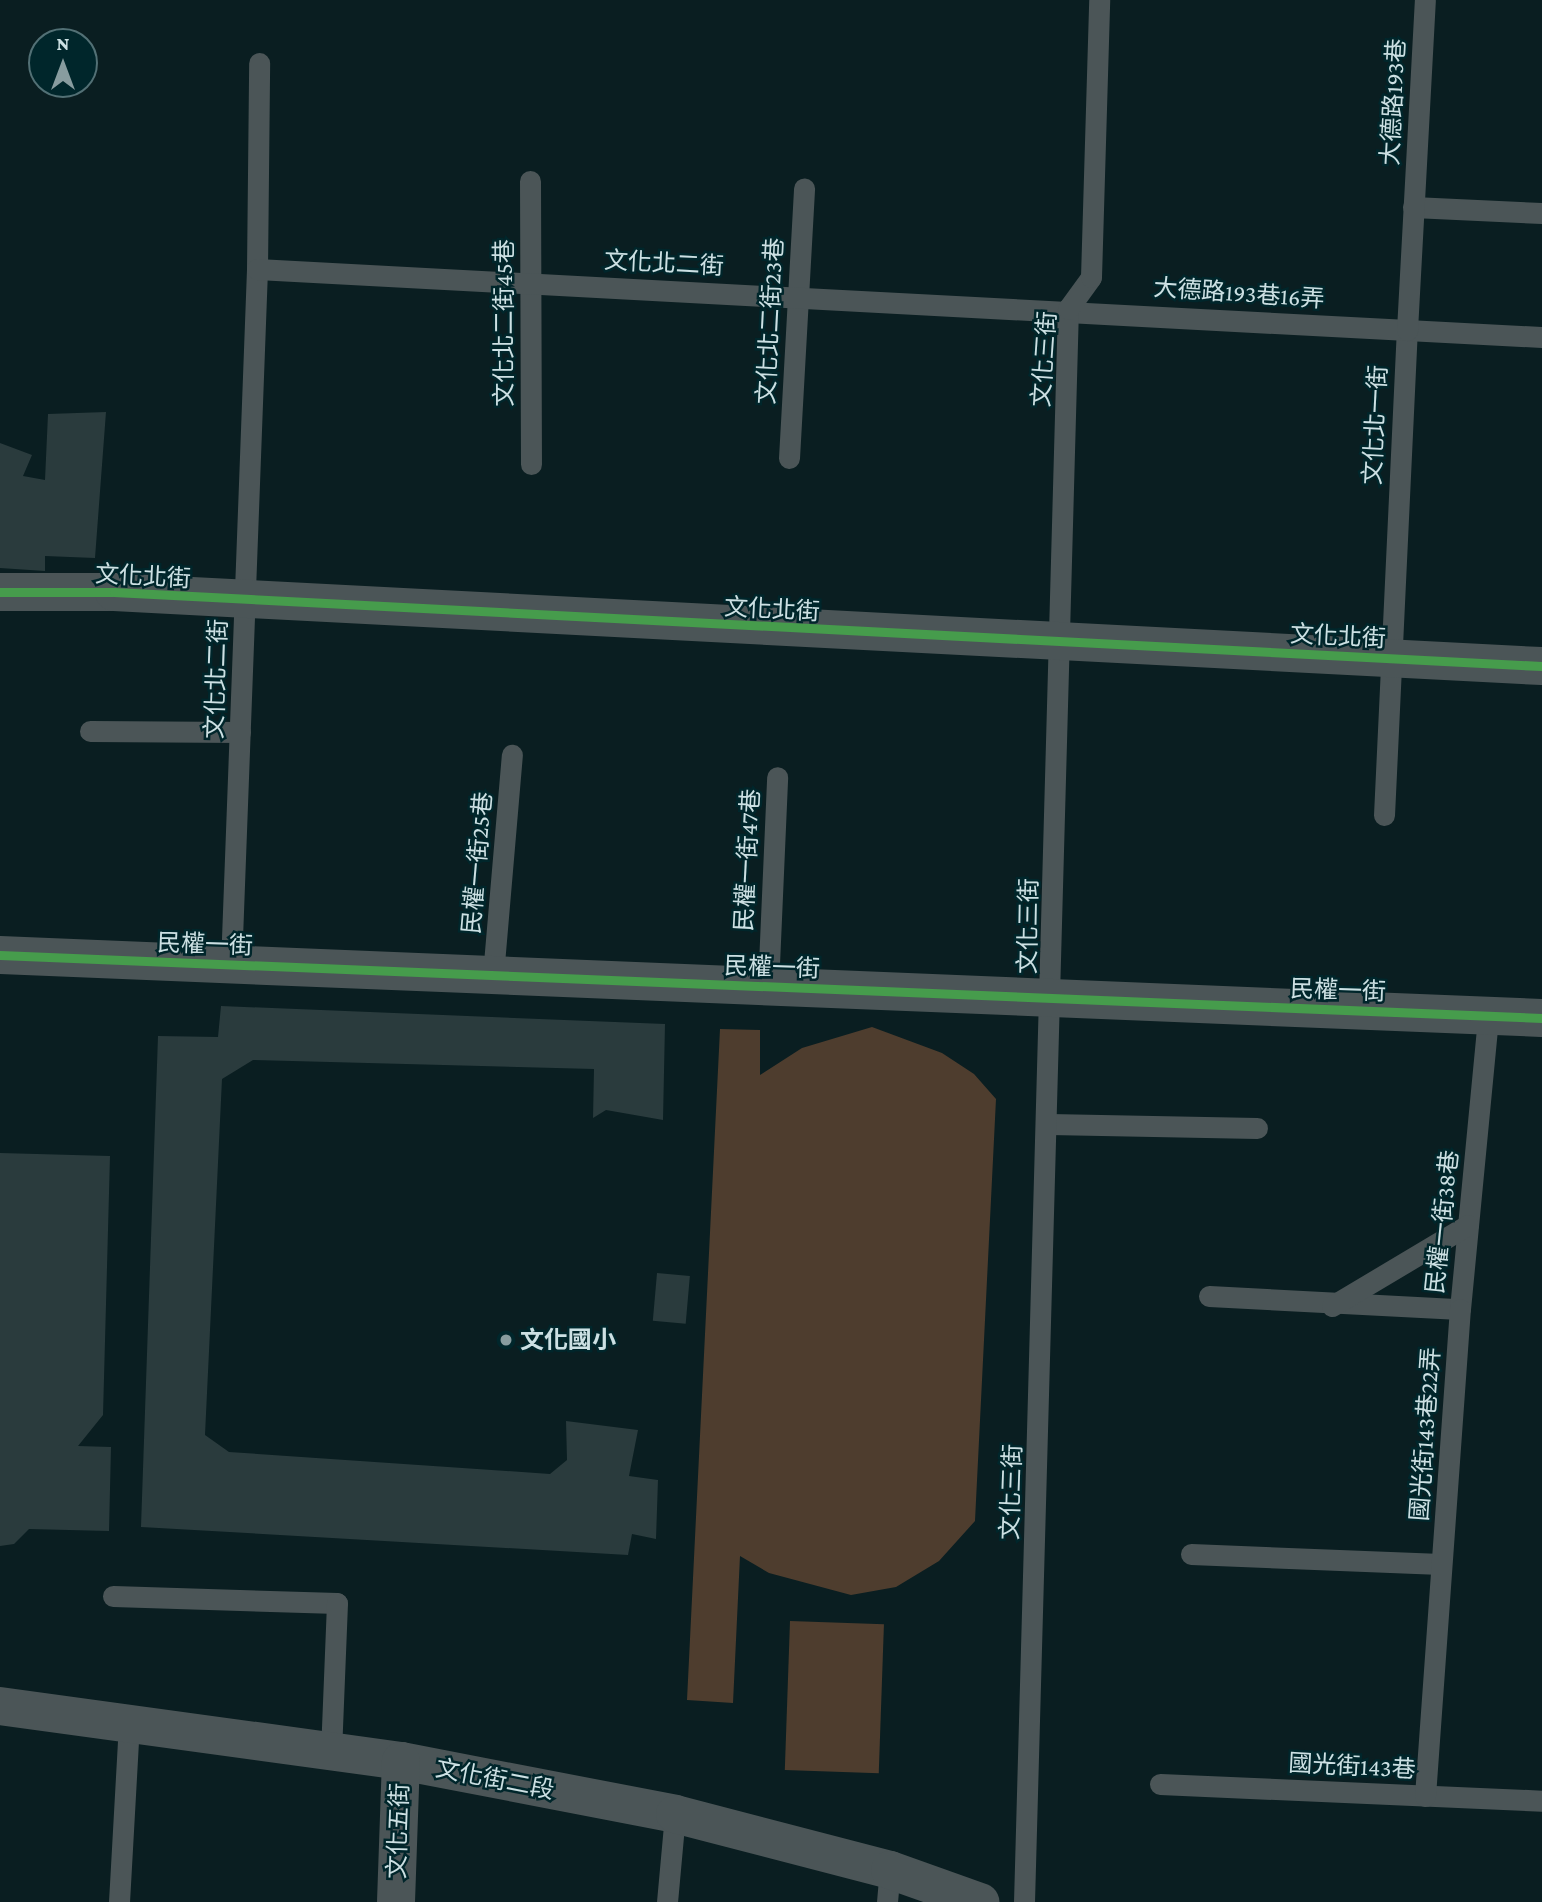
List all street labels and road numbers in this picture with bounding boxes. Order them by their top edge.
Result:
street label: 大德路193巷 [1375,38,1411,166]
street label: 文化北二街23巷 [751,237,789,405]
street label: 文化北二街45巷 [490,239,518,407]
street label: 文化北二街 [603,245,725,281]
street label: 大德路193巷16弄 [1153,273,1325,313]
street label: 文化三街 [1026,310,1062,408]
street label: 文化北一街 [1357,364,1393,486]
street label: 文化北街 [94,559,192,593]
street label: 文化北街 [723,592,821,626]
street label: 文化北二街 [200,619,232,739]
street label: 文化北街 [1289,619,1387,653]
street label: 民權一街47巷 [729,788,765,932]
street label: 民權一街25巷 [456,791,498,935]
street label: 文化三街 [1013,878,1043,974]
street label: 民權一街 [157,928,253,960]
street label: 民權一街 [724,951,820,983]
street label: 民權一街 [1290,974,1386,1006]
street label: 民權一街38巷 [1420,1149,1464,1295]
street label: 國光街143巷22弄 [1405,1346,1445,1522]
street label: 文化三街 [995,1444,1027,1540]
street label: 國光街143巷 [1288,1748,1416,1784]
street label: 文化街二段 [433,1753,557,1805]
street label: 文化五街 [382,1783,414,1879]

